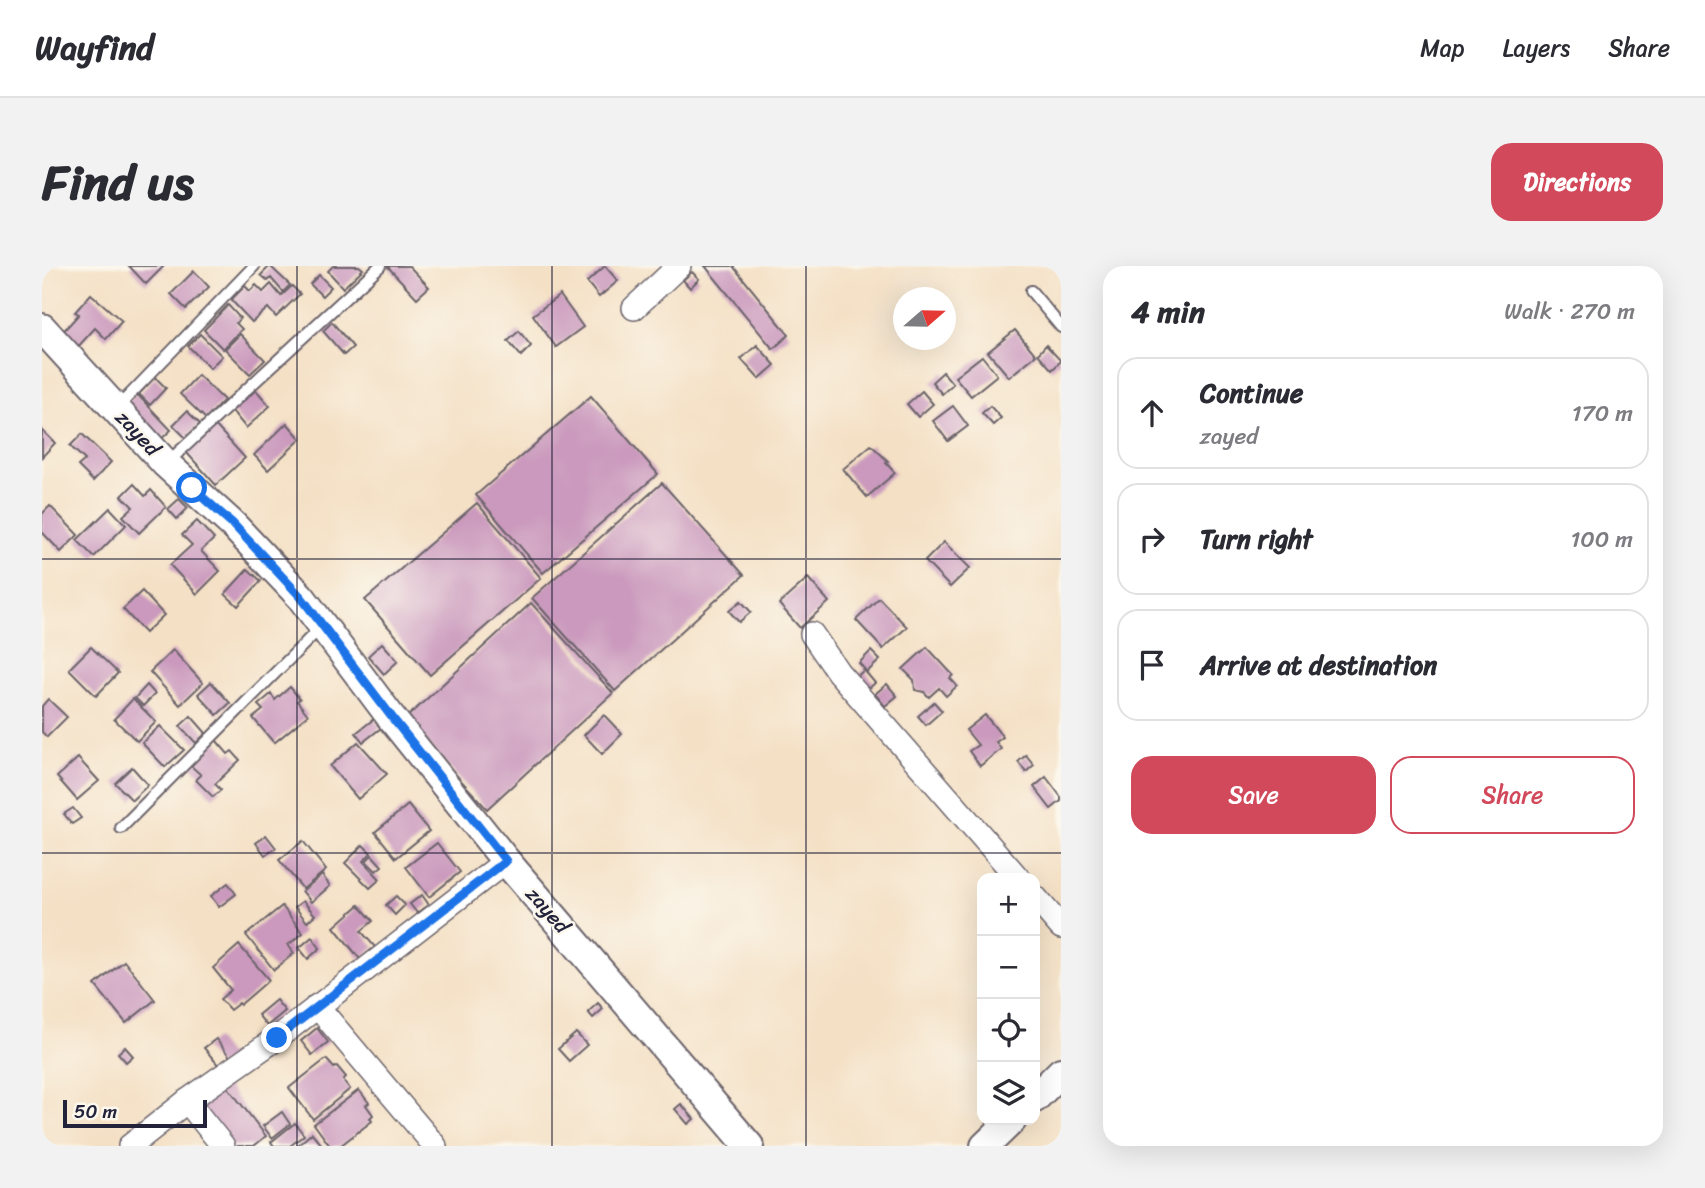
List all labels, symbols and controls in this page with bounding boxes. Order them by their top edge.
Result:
text: Wayfind [35,19,154,77]
text: Map [1420,27,1465,69]
text: Layers [1503,27,1570,69]
text: Share [1608,27,1670,69]
text: Find us [42,139,194,226]
button: Directions [1491,143,1663,221]
text: 4 min [1131,285,1205,339]
north arrow [893,287,956,350]
text: Walk · 270 m [1504,291,1635,332]
text: Continue [1200,370,1303,416]
text: 170 m [1572,393,1633,434]
icon: ahead [1133,394,1171,432]
street label: zayed [105,400,171,467]
text: zayed [1200,416,1258,457]
route start [176,472,207,503]
text: Turn right [1200,516,1313,562]
text: 100 m [1570,519,1633,560]
icon: right [1133,520,1171,558]
text: Arrive at destination [1200,642,1437,688]
icon: arrive [1133,646,1171,684]
button: Save [1131,756,1376,834]
button: Share [1390,756,1635,834]
map controls [977,873,1040,1125]
button: + [977,873,1040,936]
street label: zayed [516,877,581,944]
button: − [977,936,1040,999]
button: locate [977,999,1040,1062]
route end [261,1022,292,1053]
button: layers [977,1062,1040,1125]
text: 50 m [74,1095,117,1128]
scale bar [63,1097,206,1129]

